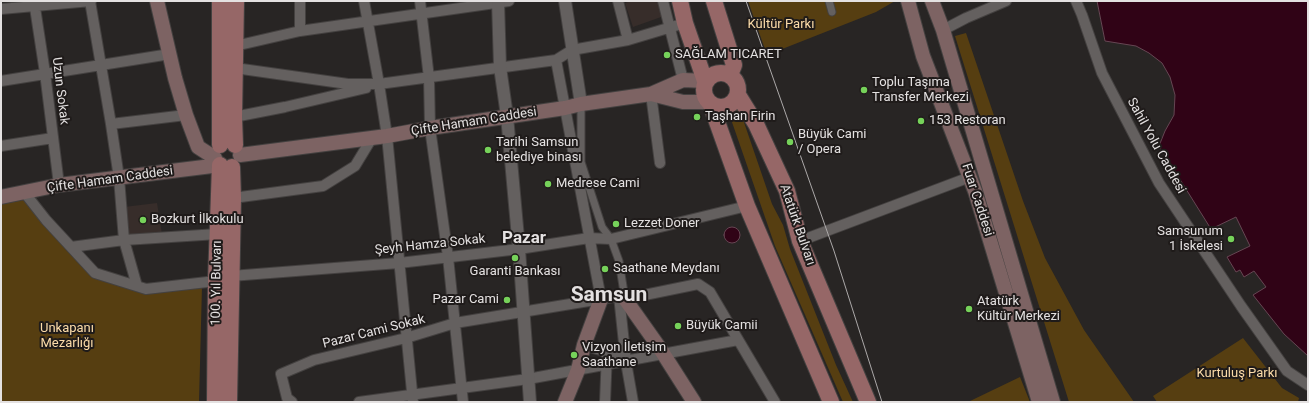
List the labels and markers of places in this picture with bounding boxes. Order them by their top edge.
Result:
place label: SAĞLAM TICARET [675,47,782,63]
marker: SAĞLAM TICARET [662,50,672,60]
place label: Toplu Taşıma Transfer Merkezi [872,75,969,106]
marker: Toplu Taşıma Transfer Merkezi [859,85,869,95]
place label: Taşhan Firin [705,109,776,125]
marker: Taşhan Firin [692,112,702,122]
place label: 153 Restoran [929,113,1006,129]
marker: 153 Restoran [916,116,926,126]
place label: Büyük Cami / Opera [798,127,866,158]
place label: Tarihi Samsun belediye binası [496,135,582,166]
marker: Büyük Cami / Opera [785,137,795,147]
marker: Tarihi Samsun belediye binası [483,145,493,155]
place label: Medrese Cami [556,176,640,192]
marker: Medrese Cami [543,179,553,189]
place label: Bozkurt İlkokulu [151,212,244,228]
marker: Bozkurt İlkokulu [138,215,148,225]
place label: Lezzet Doner [624,216,699,232]
marker: Lezzet Doner [611,219,621,229]
place label: Samsunum 1 İskelesi [1157,224,1223,255]
marker: Samsunum 1 İskelesi [1226,234,1236,244]
marker: Garanti Bankası [510,253,520,263]
place label: Saathane Meydanı [613,261,720,277]
place label: Garanti Bankası [470,264,560,280]
marker: Saathane Meydanı [600,264,610,274]
place label: Pazar Cami [433,292,499,308]
place label: Atatürk Kültür Merkezi [977,294,1060,325]
marker: Pazar Cami [502,295,512,305]
marker: Atatürk Kültür Merkezi [964,304,974,314]
place label: Büyük Camii [686,318,758,334]
marker: Büyük Camii [673,321,683,331]
place label: Vizyon İletişim Saathane [582,340,666,371]
marker: Vizyon İletişim Saathane [569,350,579,360]

